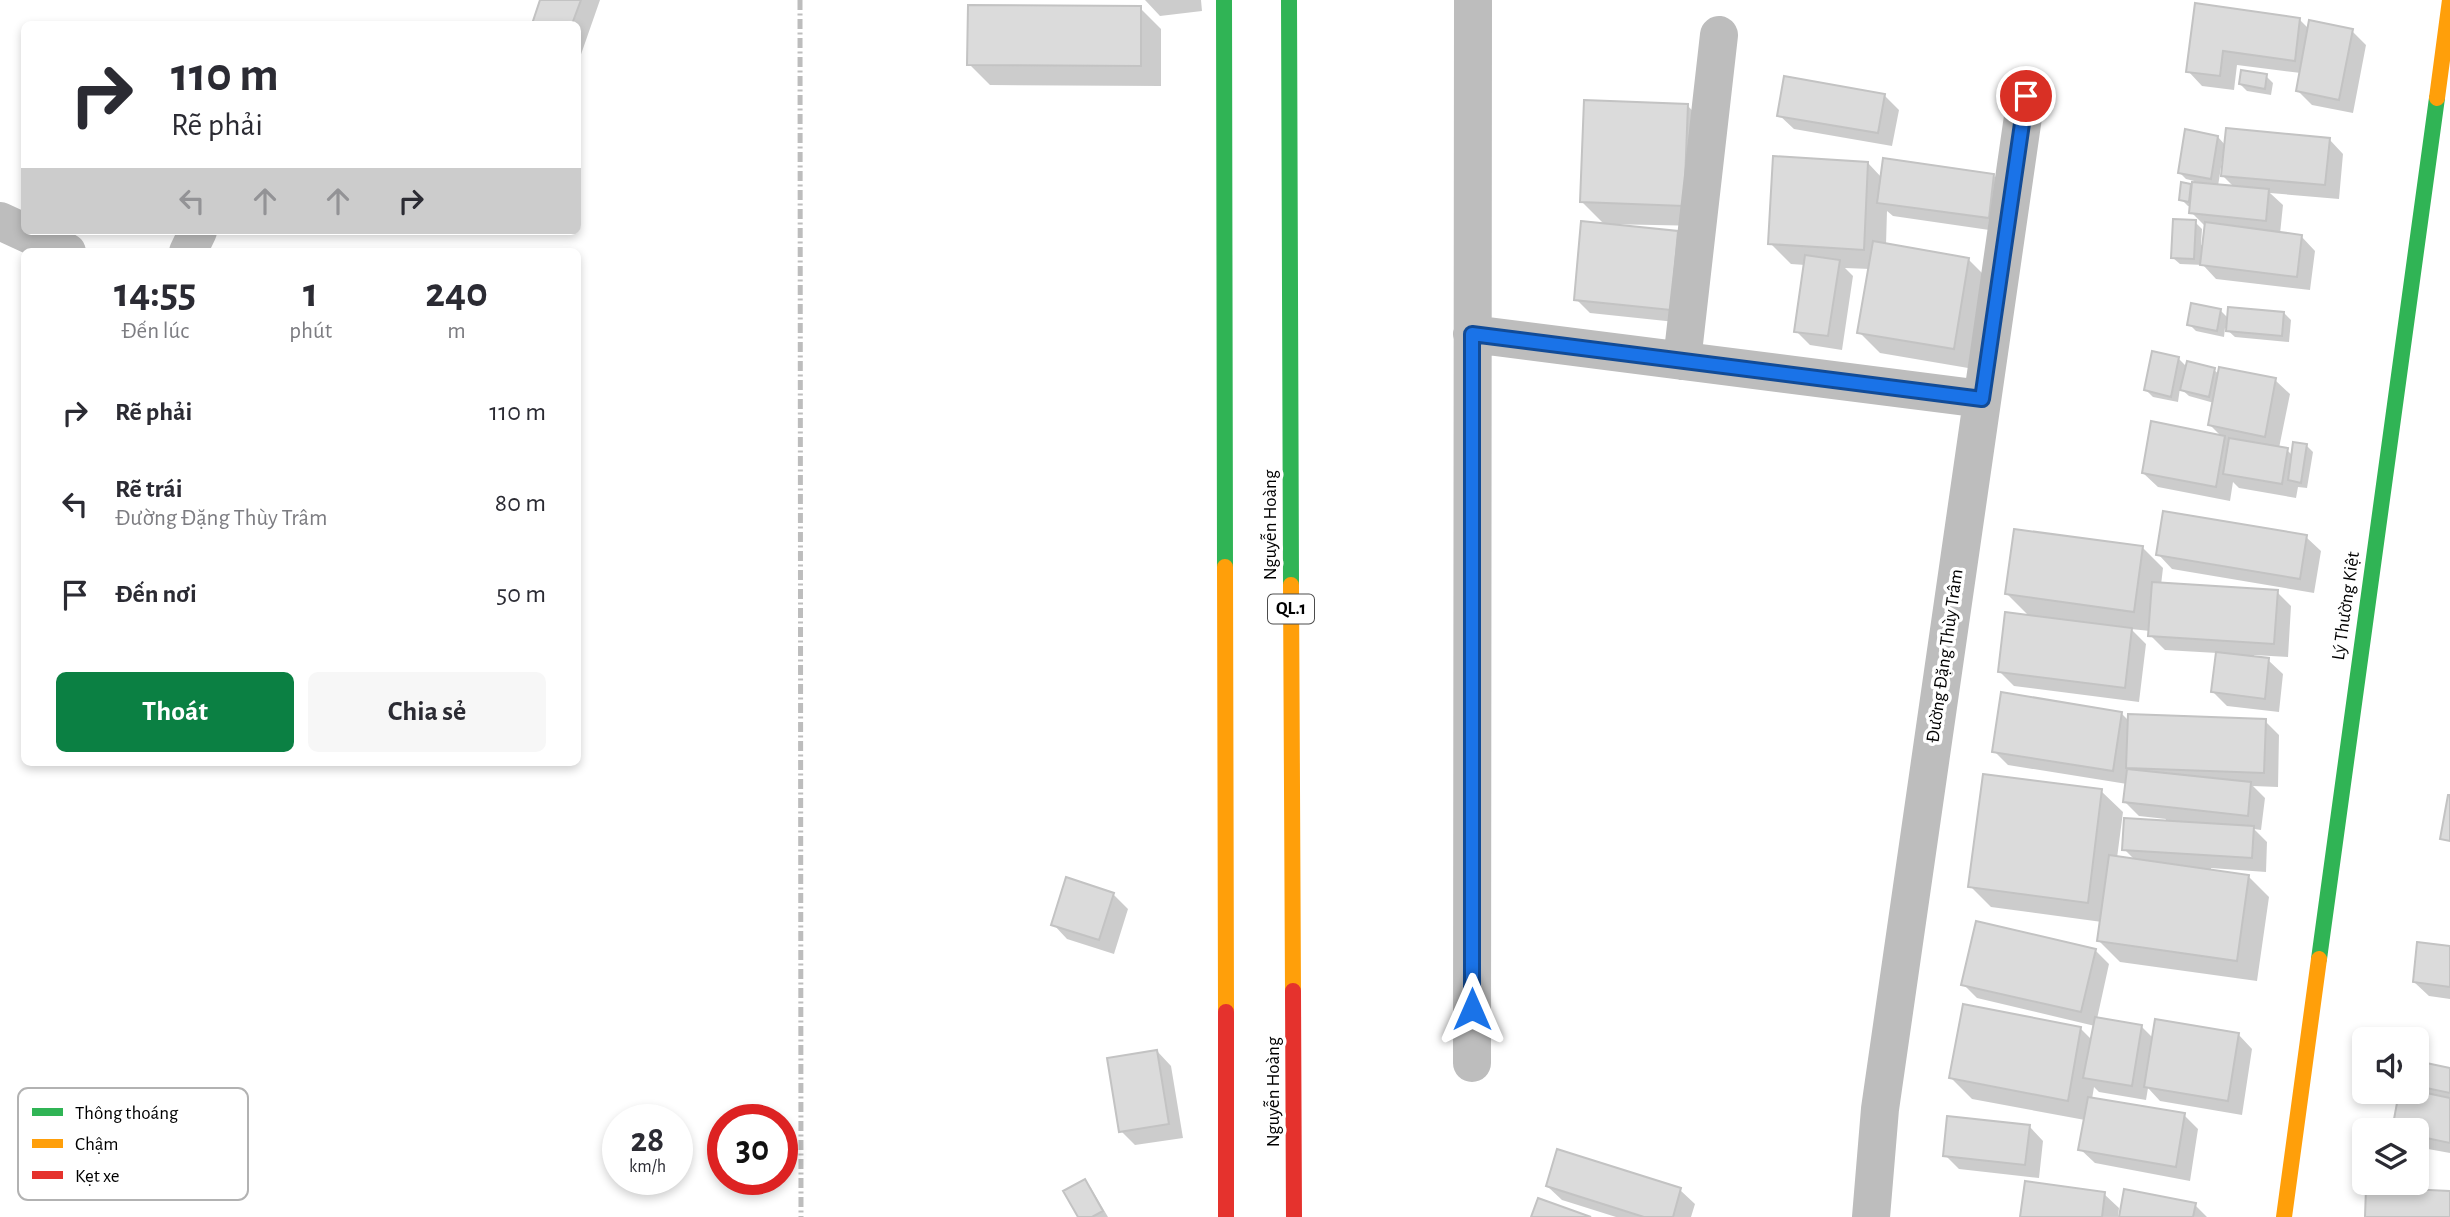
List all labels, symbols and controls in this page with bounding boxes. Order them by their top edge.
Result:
icon: right [56,49,147,140]
text: 110 m [171,51,279,100]
pin [1996,66,2056,126]
icon: arrive [2007,77,2045,115]
text: Rẽ phải [171,109,263,141]
icon: left [173,182,211,220]
icon: ahead [246,182,284,220]
icon: ahead [319,182,357,220]
icon: right [392,182,430,220]
text: 14:55 [114,272,196,314]
text: 1 [303,272,318,314]
text: 240 [425,272,488,314]
text: Đến lúc [121,320,189,343]
text: phút [289,320,332,343]
text: m [447,320,466,343]
icon: right [56,394,94,432]
text: Rẽ phải [115,399,192,425]
text: 110 m [489,399,546,425]
street label: Nguyễn Hoàng [1260,469,1280,580]
text: Rẽ trái [115,476,183,502]
icon: left [56,485,94,523]
text: 80 m [495,490,546,516]
text: Đường Đặng Thùy Trâm [115,507,327,530]
street label: Lý Thường Kiệt [2329,551,2363,661]
street label: Đường Đặng Thùy Trâm [1923,568,1967,744]
icon: arrive [56,576,94,614]
text: Đến nơi [115,581,197,607]
text: 50 m [496,581,546,607]
road number: QL.1 [1268,594,1314,624]
button: Thoát [56,672,294,752]
button: Chia sẻ [308,672,546,752]
position arrow [1435,972,1509,1046]
map controls [2352,1027,2429,1195]
button: sound [2352,1027,2429,1104]
street label: Nguyễn Hoàng [1263,1036,1283,1147]
legend [18,1088,248,1200]
text: Thông thoáng [75,1104,179,1123]
speed limit sign: 30 [707,1104,798,1195]
button: layers [2352,1118,2429,1195]
text: 28 [631,1123,664,1158]
text: Chậm [75,1135,119,1154]
text: km/h [629,1158,666,1176]
text: Kẹt xe [75,1167,120,1186]

